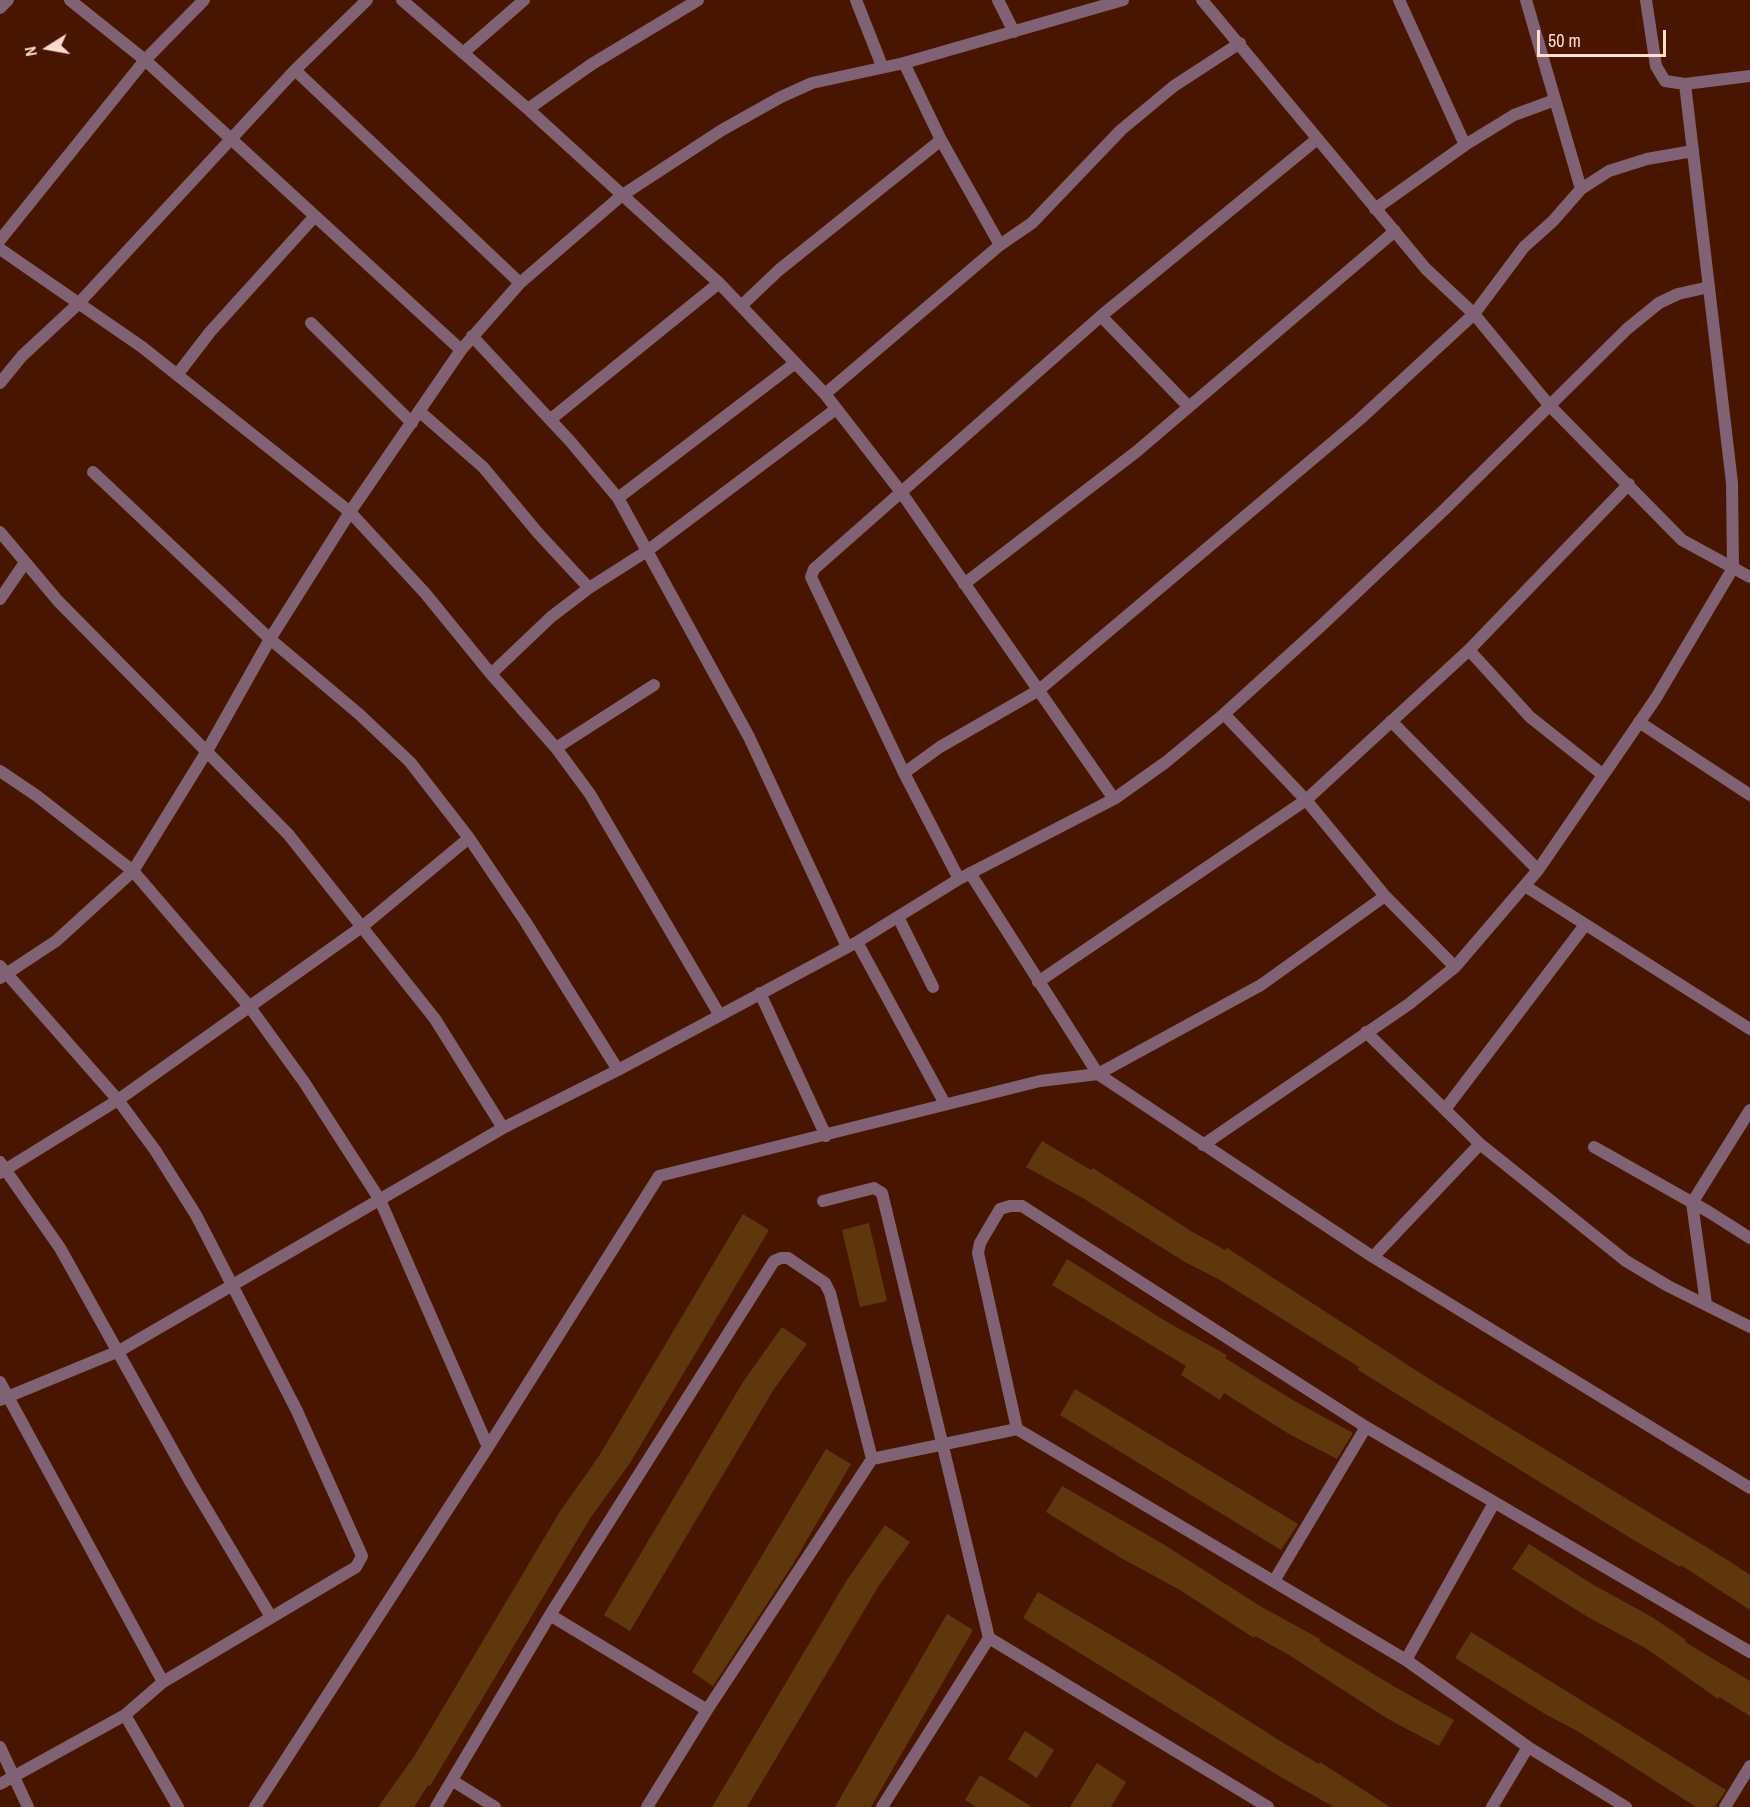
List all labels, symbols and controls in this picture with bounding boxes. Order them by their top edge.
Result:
north arrow [18,18,78,78]
scale bar [1540,18,1669,56]
text: 50 m [1548,28,1581,53]
text: N [19,45,42,58]

